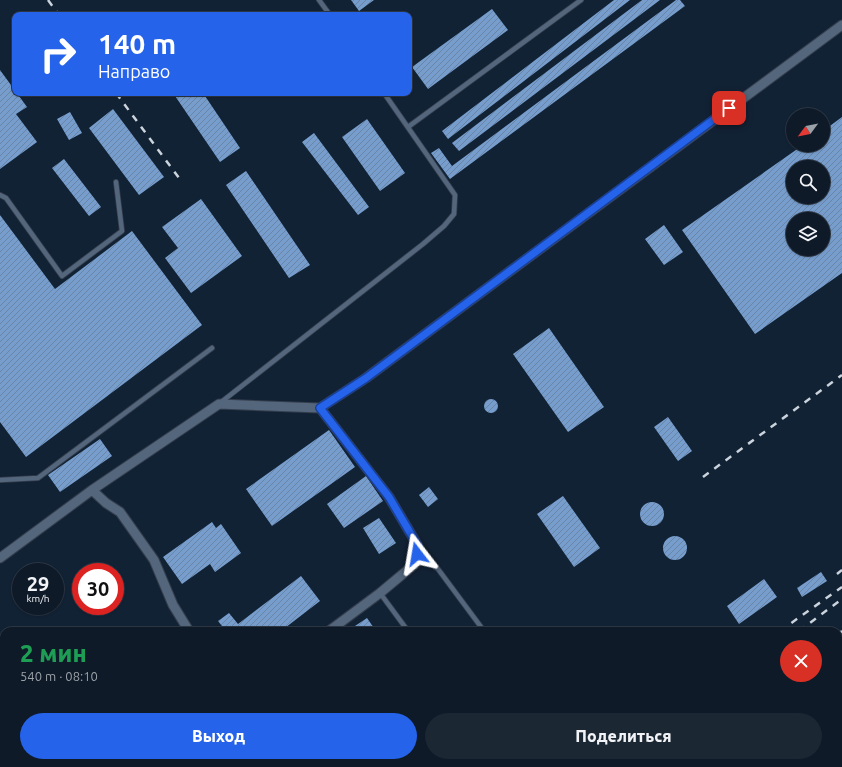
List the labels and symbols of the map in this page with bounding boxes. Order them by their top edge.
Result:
pin [712,91,746,125]
north arrow [786,108,830,152]
position arrow [396,533,438,575]
speed limit sign: 30 [72,563,124,615]

